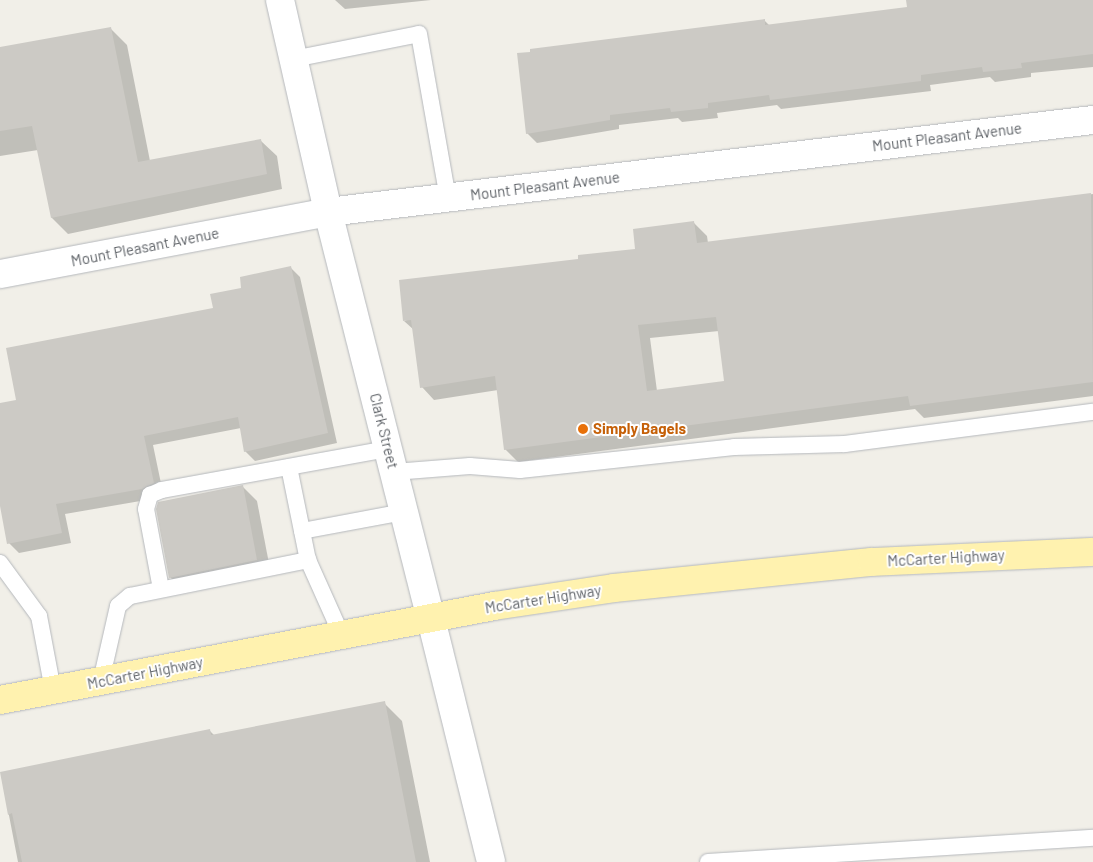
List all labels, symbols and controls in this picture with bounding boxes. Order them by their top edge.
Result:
street label: Mount Pleasant Avenue [871,119,1023,155]
street label: Mount Pleasant Avenue [469,168,621,204]
street label: Mount Pleasant Avenue [69,224,221,270]
street label: Clark Street [366,391,402,471]
place label: Simply Bagels [593,420,686,438]
marker: Simply Bagels [577,423,589,435]
street label: McCarter Highway [887,546,1005,570]
street label: McCarter Highway [484,581,602,617]
street label: McCarter Highway [86,653,204,693]

